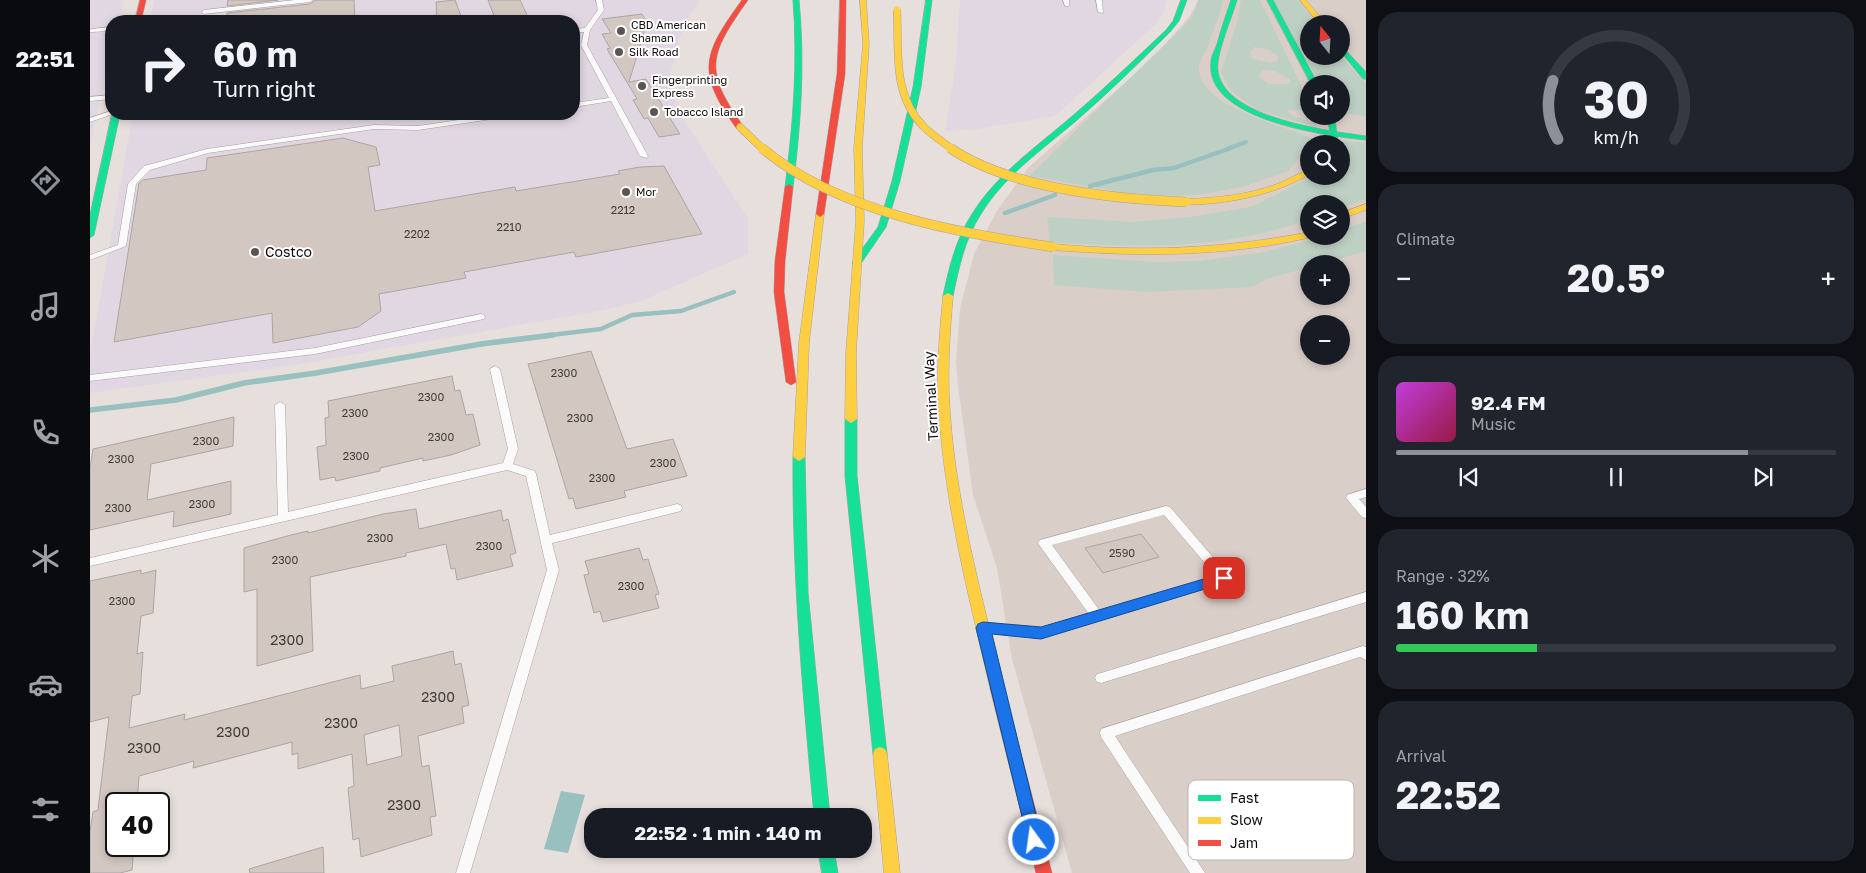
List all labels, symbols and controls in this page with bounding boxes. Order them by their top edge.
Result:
north arrow [1300,15,1350,65]
map controls [1300,15,1350,365]
place label: CBD American Shaman [631,18,706,44]
marker: CBD American Shaman [615,25,627,37]
text: 60 m [213,33,297,75]
icon: right [130,35,195,100]
text: 22:51 [16,45,74,72]
place label: Silk Road [629,45,678,58]
marker: Silk Road [613,46,625,58]
text: 30 [1583,67,1649,129]
place label: Fingerprinting Express [652,73,727,99]
text: Turn right [213,75,316,102]
button: sound [1300,75,1350,125]
marker: Fingerprinting Express [636,80,648,92]
place label: Tobacco Island [664,105,743,118]
marker: Tobacco Island [648,106,660,118]
text: km/h [1593,126,1639,148]
button: search [1300,135,1350,185]
icon: directions [28,163,63,198]
place label: Mor [636,185,657,198]
marker: Mor [620,186,632,198]
button: layers [1300,195,1350,245]
house number: 2212 [611,203,635,216]
house number: 2210 [497,220,522,233]
house number: 2202 [404,227,430,240]
text: Climate [1396,229,1455,249]
place label: Costco [265,243,312,260]
marker: Costco [249,246,261,258]
button: + [1300,255,1350,305]
text: 20.5° [1567,255,1665,300]
text: − [1396,262,1411,295]
text: + [1821,262,1836,295]
icon: music [28,289,63,324]
button: − [1300,315,1350,365]
street label: Terminal Way [920,350,941,441]
house number: 2300 [551,366,577,379]
house number: 2300 [418,390,444,403]
text: 92.4 FM [1471,391,1546,414]
house number: 2300 [342,406,368,419]
house number: 2300 [567,411,593,424]
text: Music [1471,414,1516,434]
icon: phone [28,415,63,450]
house number: 2300 [428,430,454,443]
house number: 2300 [193,434,219,447]
house number: 2300 [343,449,369,462]
house number: 2300 [108,452,134,465]
house number: 2300 [650,456,676,469]
icon: previous [1455,463,1483,491]
icon: pause [1602,463,1630,491]
icon: next [1749,463,1777,491]
house number: 2300 [589,471,615,484]
house number: 2300 [189,497,215,510]
house number: 2300 [105,501,131,514]
house number: 2300 [367,531,393,544]
house number: 2300 [476,539,502,552]
icon: climate [28,541,63,576]
house number: 2590 [1109,546,1135,559]
house number: 2300 [272,553,298,566]
pin [1203,557,1245,599]
icon: arrive [1210,564,1238,592]
text: Range · 32% [1396,566,1490,586]
house number: 2300 [618,579,644,592]
text: 160 km [1396,592,1529,637]
house number: 2300 [109,594,135,607]
house number: 2300 [270,631,304,648]
icon: car [28,667,63,702]
house number: 2300 [421,688,455,705]
house number: 2300 [324,714,358,731]
house number: 2300 [216,723,250,740]
house number: 2300 [127,739,161,756]
text: Arrival [1396,746,1446,766]
text: 22:52 [1396,772,1501,817]
legend [1188,780,1354,860]
text: Fast [1230,789,1259,806]
icon: filters [28,792,63,827]
speed limit sign: 40 [105,792,170,857]
house number: 2300 [387,796,421,813]
text: Slow [1230,811,1263,828]
position arrow [1007,813,1059,865]
text: 22:52 · 1 min · 140 m [635,821,821,844]
text: Jam [1230,834,1258,851]

